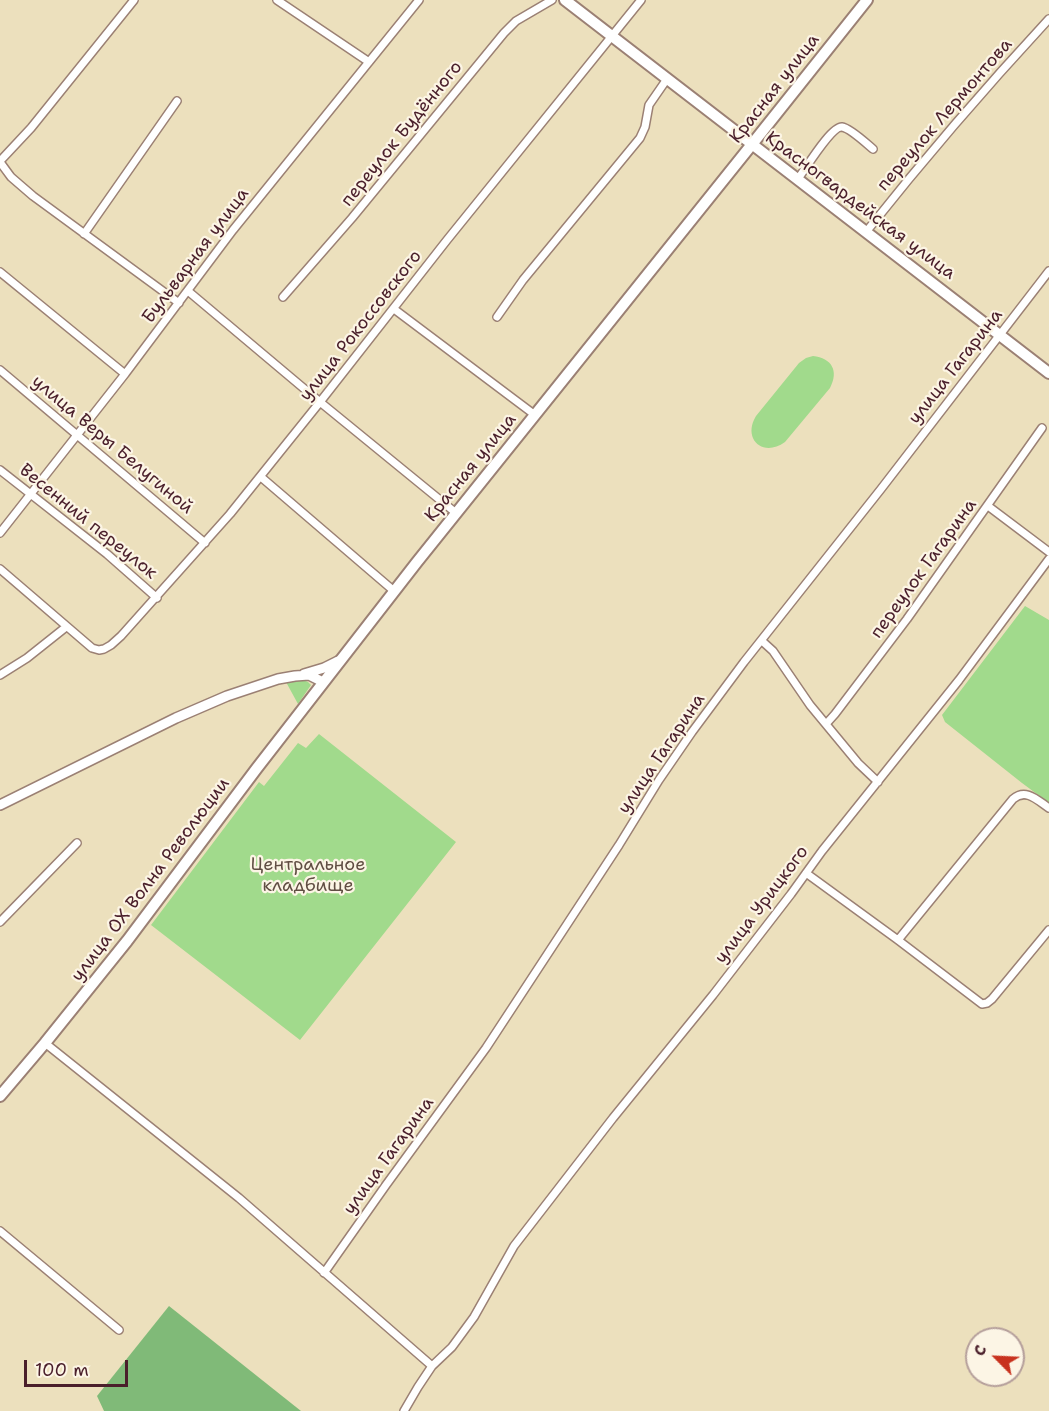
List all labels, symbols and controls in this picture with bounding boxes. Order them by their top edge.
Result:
street label: Красная улица [726,30,824,148]
street label: переулок Лермонтова [873,34,1017,196]
street label: переулок Будённого [337,57,467,211]
street label: Красногвардейская улица [761,127,959,285]
street label: Бульварная улица [138,184,254,328]
street label: улица Рокоссовского [295,246,427,406]
street label: улица Гагарина [904,305,1008,429]
street label: улица Веры Белугиной [27,371,197,519]
street label: Красная улица [421,410,521,526]
street label: Весенний переулок [15,460,161,584]
street label: переулок Гагарина [866,495,982,643]
street label: улица Гагарина [614,690,710,818]
street label: улица ОХ Волна Революции [67,774,235,986]
street label: улица Урицкого [711,842,813,968]
park label: Центральное кладбище [251,854,365,896]
street label: улица Гагарина [339,1093,439,1219]
north arrow [965,1327,1025,1387]
text: С [968,1342,992,1359]
scale bar [27,1348,130,1386]
text: 100 m [35,1358,89,1382]

